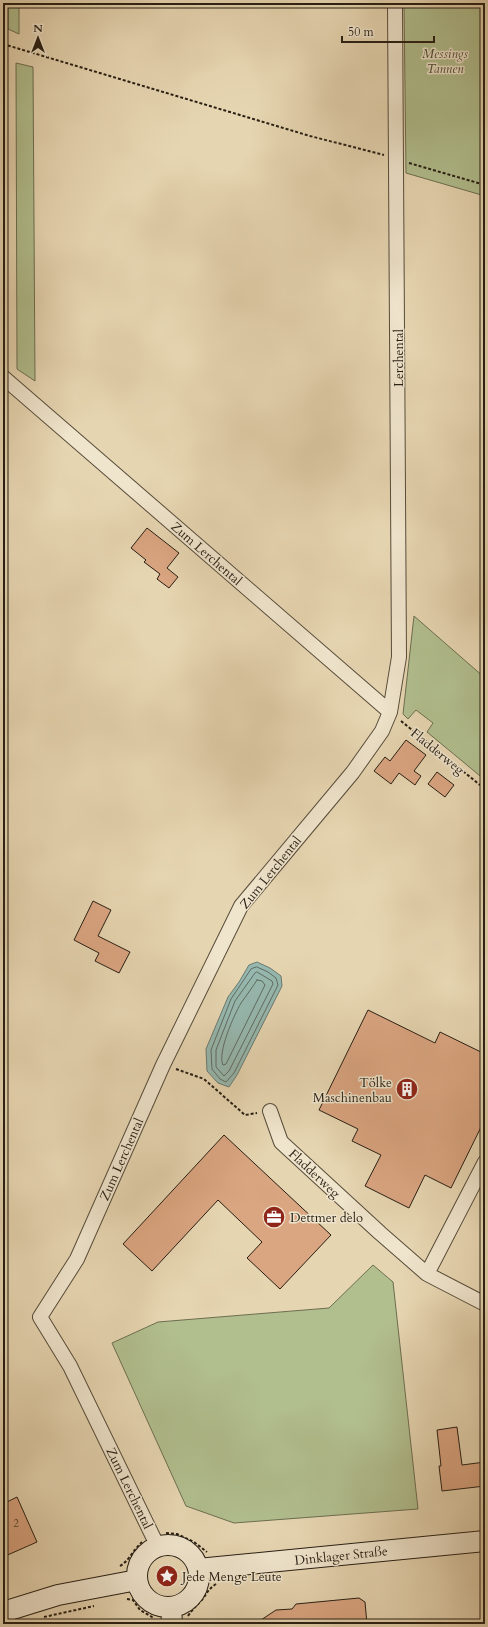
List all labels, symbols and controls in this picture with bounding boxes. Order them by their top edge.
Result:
north arrow [18,18,58,58]
scale bar [342,18,434,44]
text: N [33,21,43,36]
text: 50 m [348,24,375,40]
park label: Messings Tannen [422,45,469,78]
street label: Lerchental [390,328,408,387]
street label: Zum Lerchental [167,518,246,590]
street label: Fladderweg [407,725,469,779]
street label: Zum Lerchental [236,832,306,913]
place label: Tölke Maschinenbau [313,1074,392,1107]
building icon: Tölke Maschinenbau [394,1076,420,1102]
street label: Zum Lerchental [96,1115,148,1204]
street label: Fladderweg [285,1145,345,1203]
office icon: Dettmer delo [261,1204,287,1230]
place label: Dettmer delo [290,1209,363,1227]
street label: Zum Lerchental [102,1445,157,1533]
house number: 2 [13,1516,19,1531]
street label: Dinklager Straße [294,1542,389,1570]
place icon: Jede Menge Leute [154,1563,180,1589]
place label: Jede Menge Leute [180,1568,282,1586]

